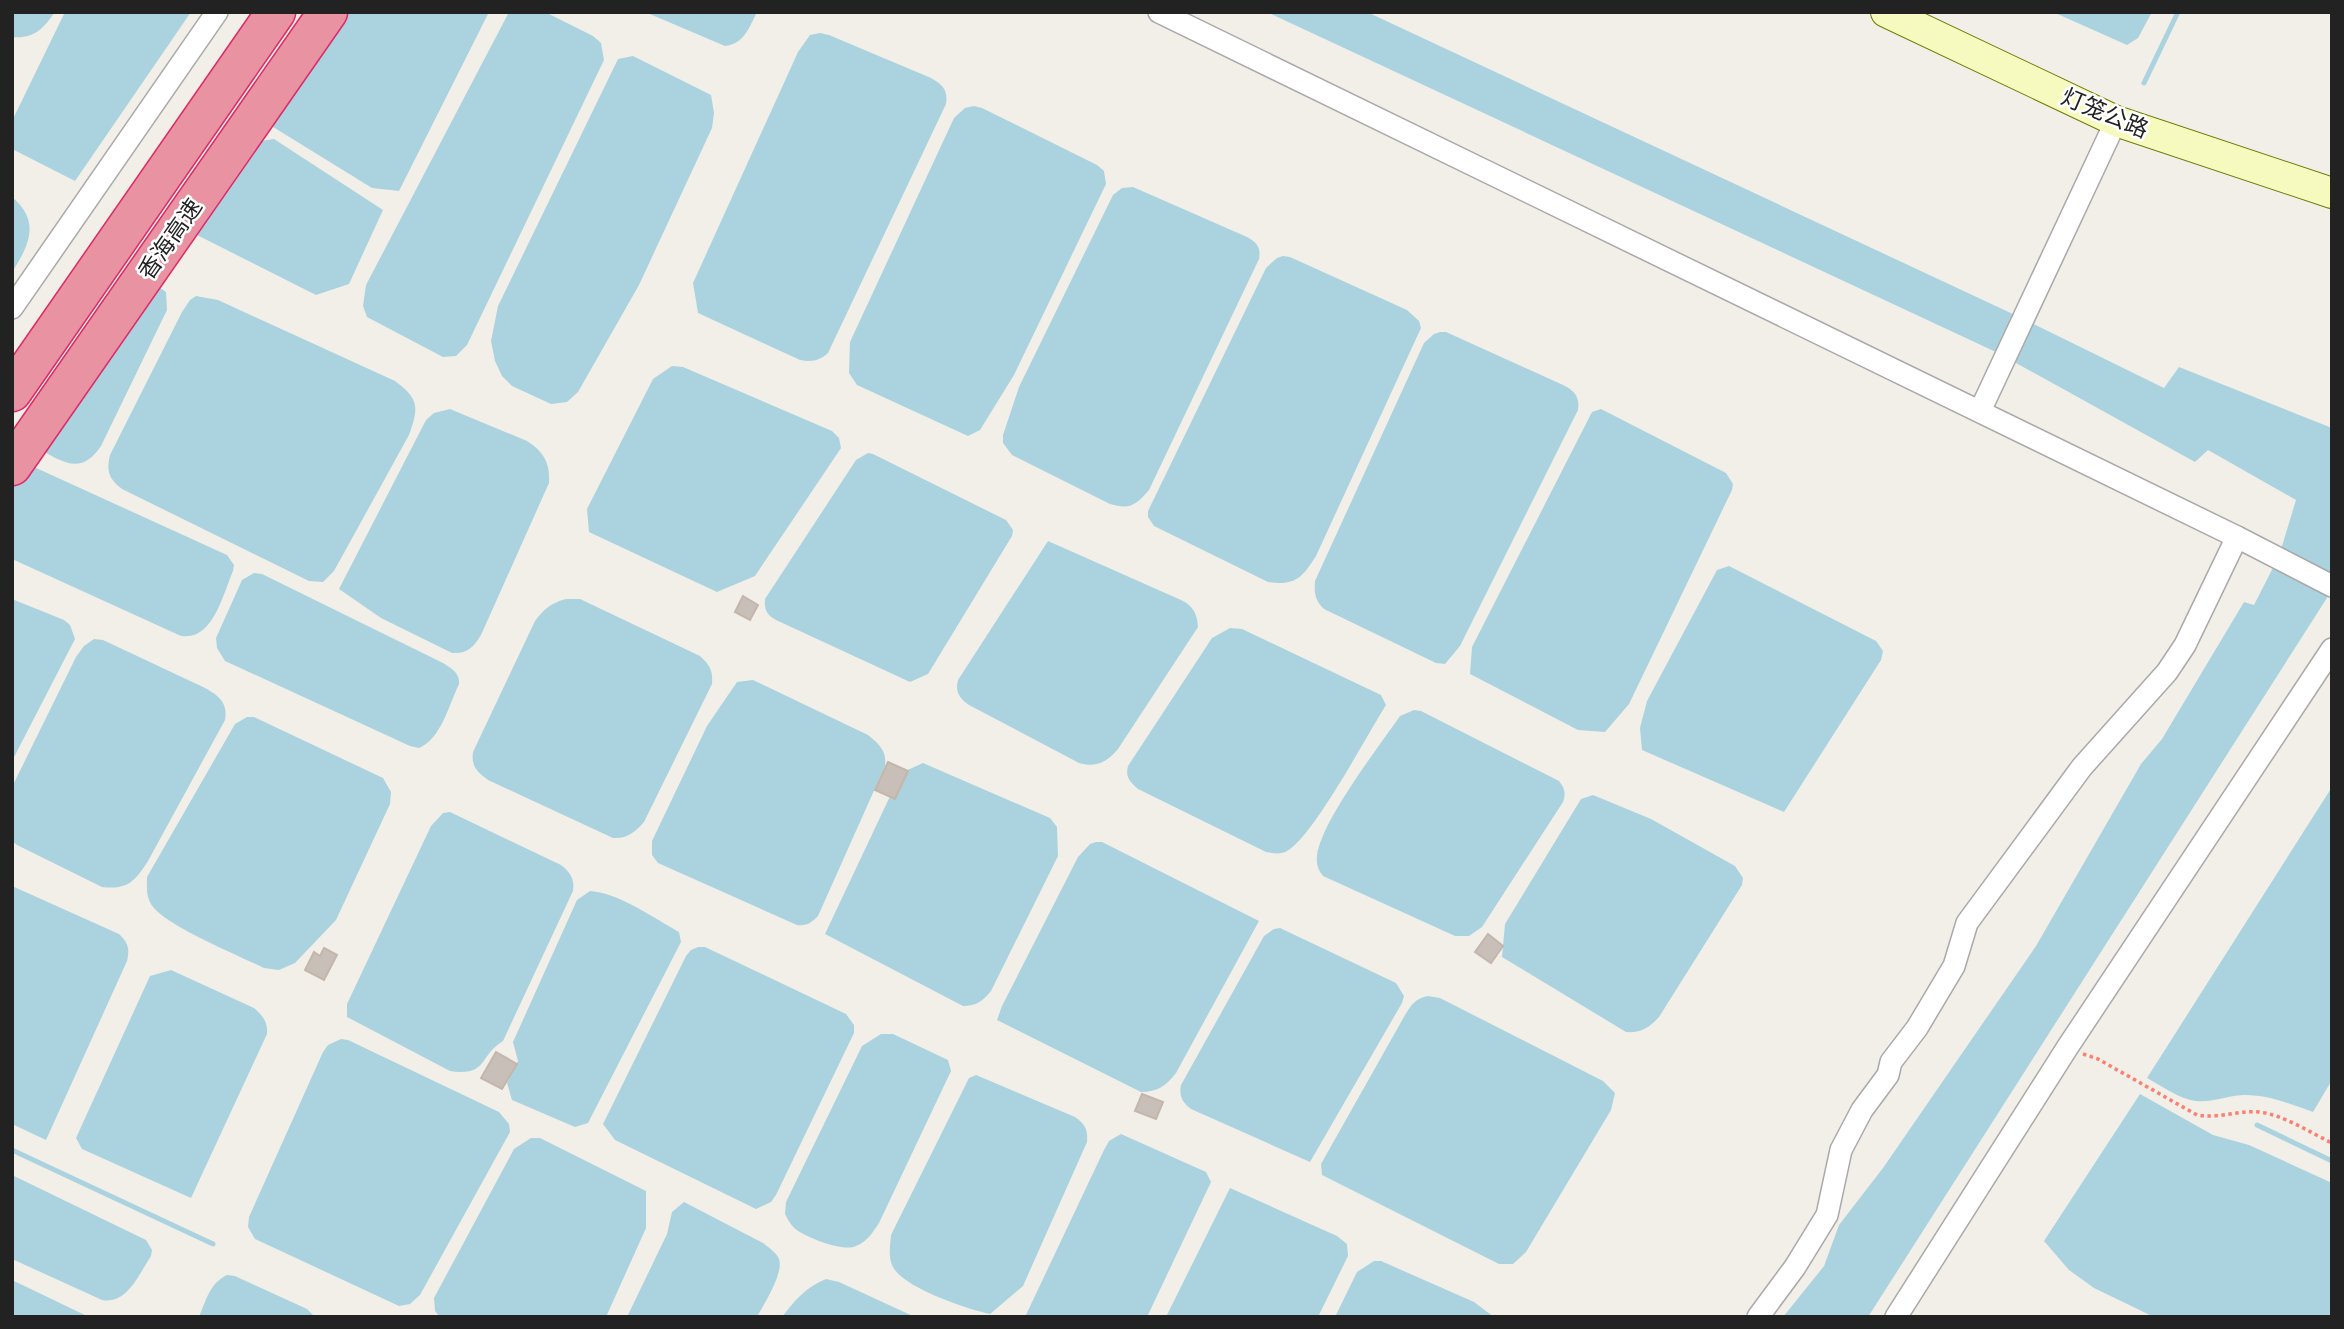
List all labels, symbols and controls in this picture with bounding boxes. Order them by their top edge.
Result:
street label: 灯笼公路 [2058,81,2153,143]
street label: 香海高速 [131,193,207,284]

